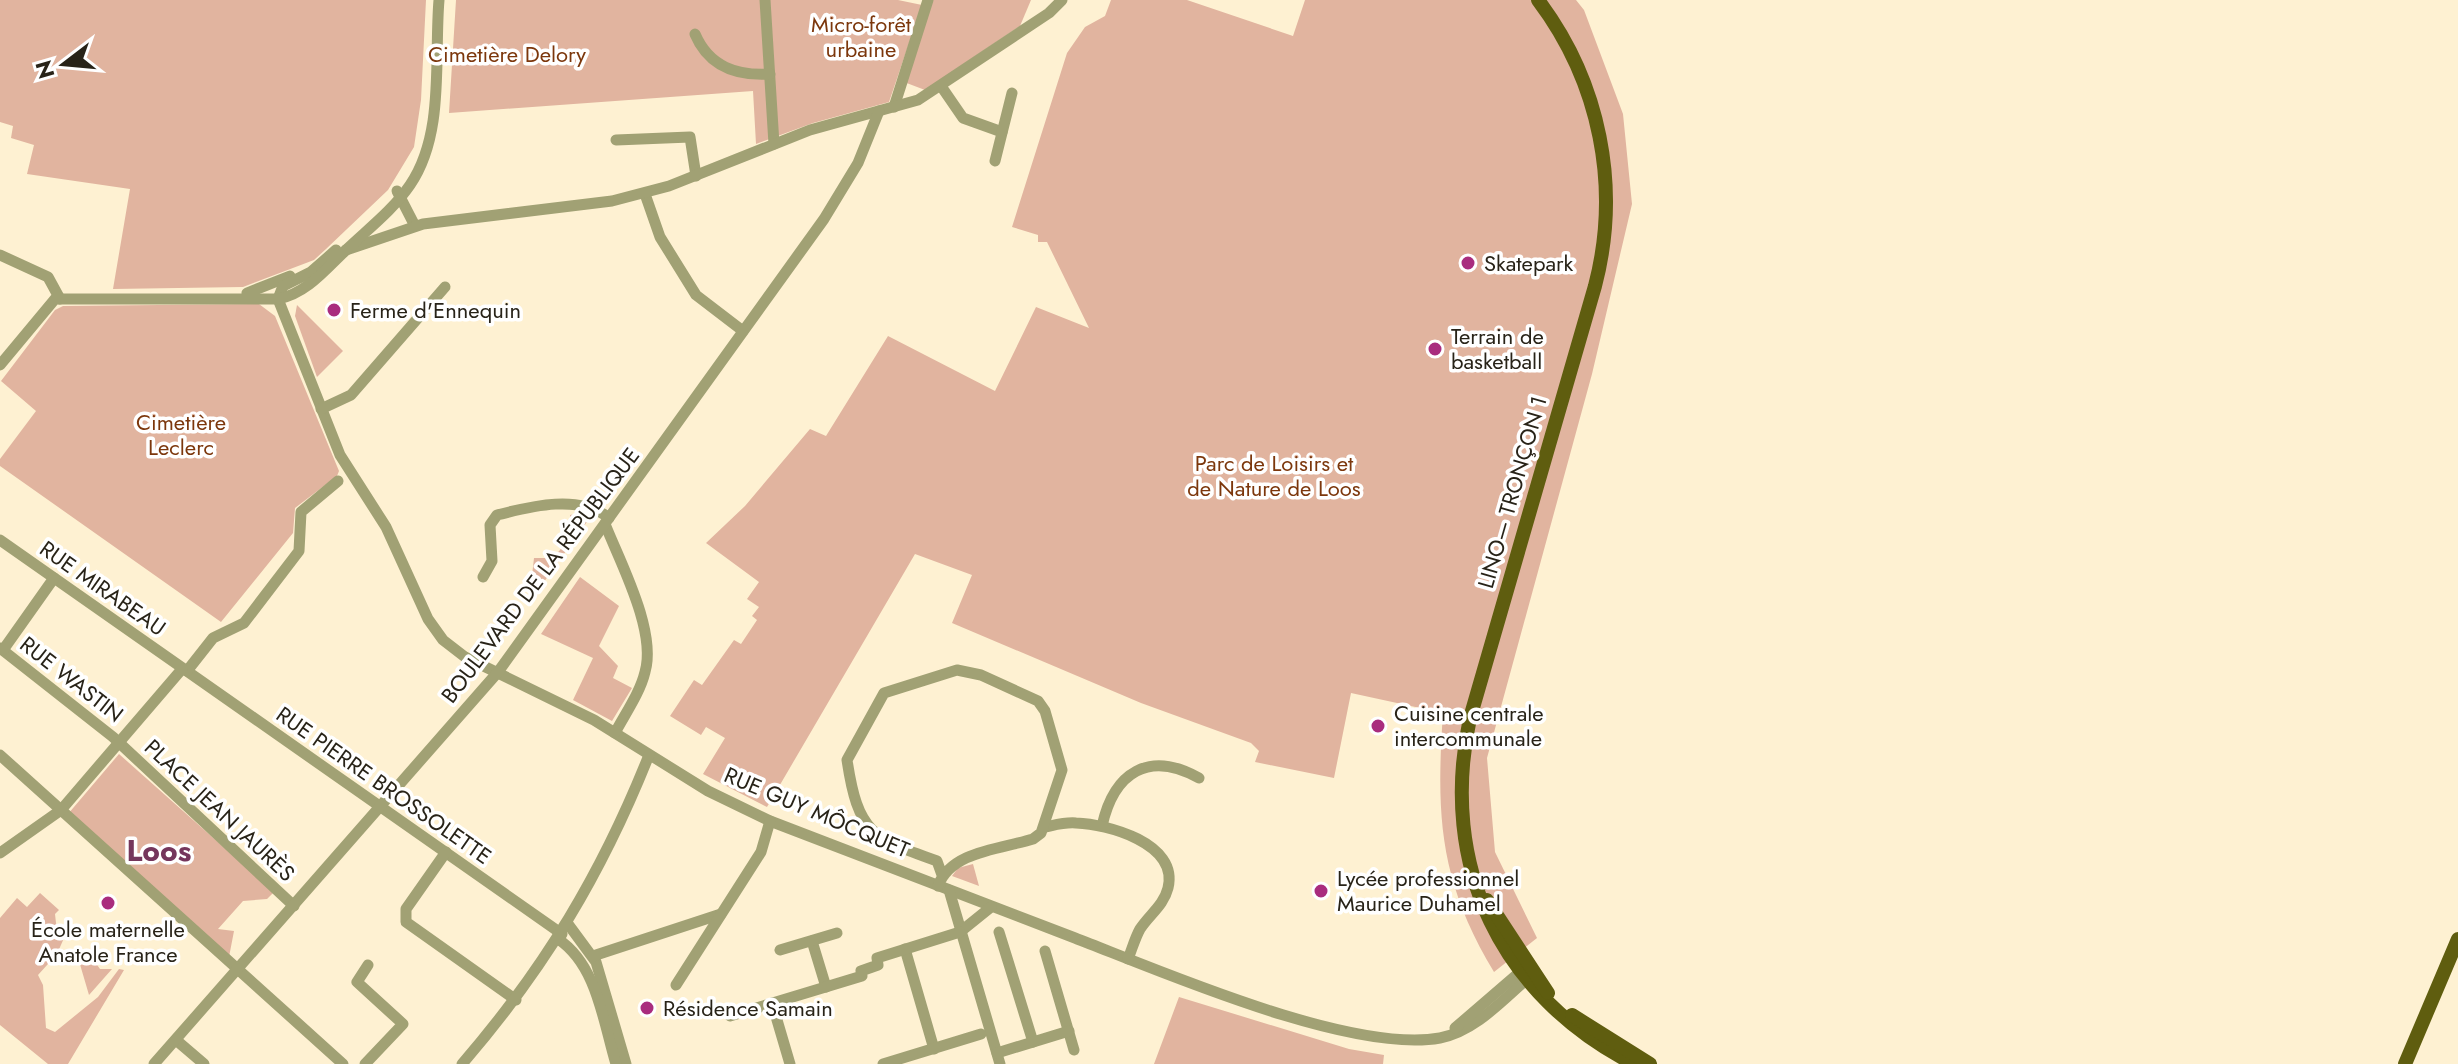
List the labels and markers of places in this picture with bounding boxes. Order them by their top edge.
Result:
place label: Skatepark [1484,247,1574,279]
marker: Skatepark [1459,254,1477,272]
place label: Ferme d'Ennequin [350,294,521,326]
marker: Ferme d'Ennequin [325,301,343,319]
place label: Terrain de basketball [1451,320,1544,377]
marker: Terrain de basketball [1426,340,1444,358]
place label: Cuisine centrale intercommunale [1394,697,1544,754]
marker: Cuisine centrale intercommunale [1369,717,1387,735]
place label: Lycée professionnel Maurice Duhamel [1337,862,1519,919]
marker: Lycée professionnel Maurice Duhamel [1312,882,1330,900]
marker: École maternelle Anatole France [99,894,117,912]
place label: École maternelle Anatole France [31,913,185,970]
place label: Résidence Samain [663,992,833,1024]
marker: Résidence Samain [638,999,656,1017]

